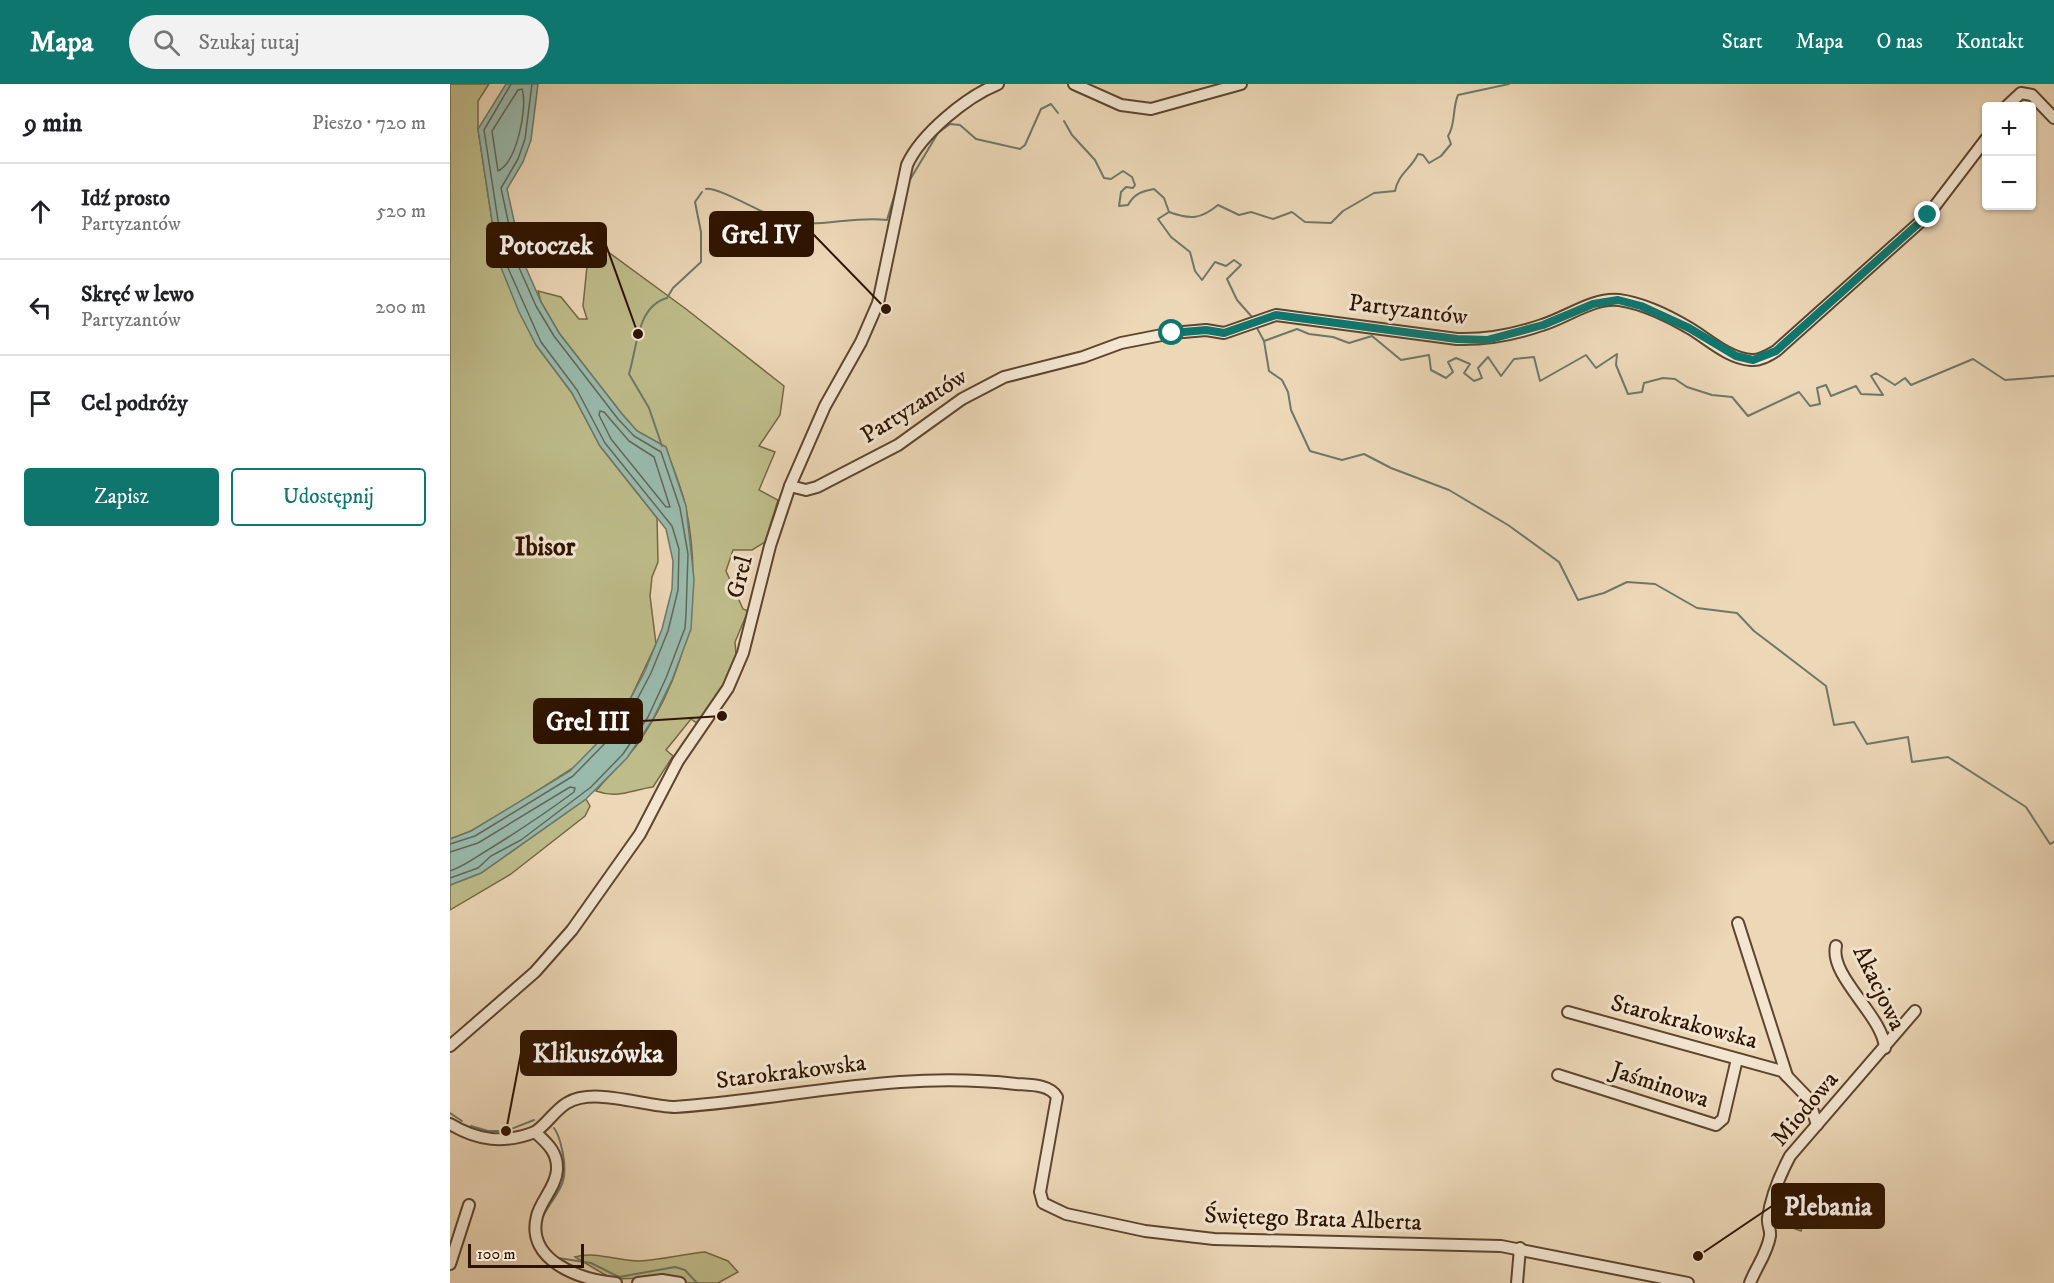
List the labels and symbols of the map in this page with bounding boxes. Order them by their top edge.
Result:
route end [1914,201,1940,227]
callout: Grel IV [710,212,813,256]
text: Grel IV [721,219,802,252]
callout: Potoczek [487,223,606,267]
text: Potoczek [499,230,594,263]
street label: Partyzantów [1347,288,1470,332]
route start [1158,319,1184,345]
street label: Partyzantów [855,361,973,450]
district label: Ibisor [515,531,576,564]
street label: Grel [720,552,760,601]
callout: Grel III [534,699,642,743]
text: Grel III [546,706,630,739]
street label: Akacjowa [1846,941,1913,1036]
street label: Starokrakowska [1607,988,1761,1056]
callout: Klikuszówka [521,1031,676,1075]
text: Klikuszówka [533,1038,664,1071]
street label: Starokrakowska [714,1048,868,1096]
street label: Jaśminowa [1605,1054,1713,1115]
street label: Miodowa [1765,1065,1846,1153]
callout: Plebania [1772,1184,1884,1228]
text: Plebania [1784,1191,1873,1224]
street label: Świętego Brata Alberta [1204,1199,1423,1238]
scale bar [468,1241,584,1268]

